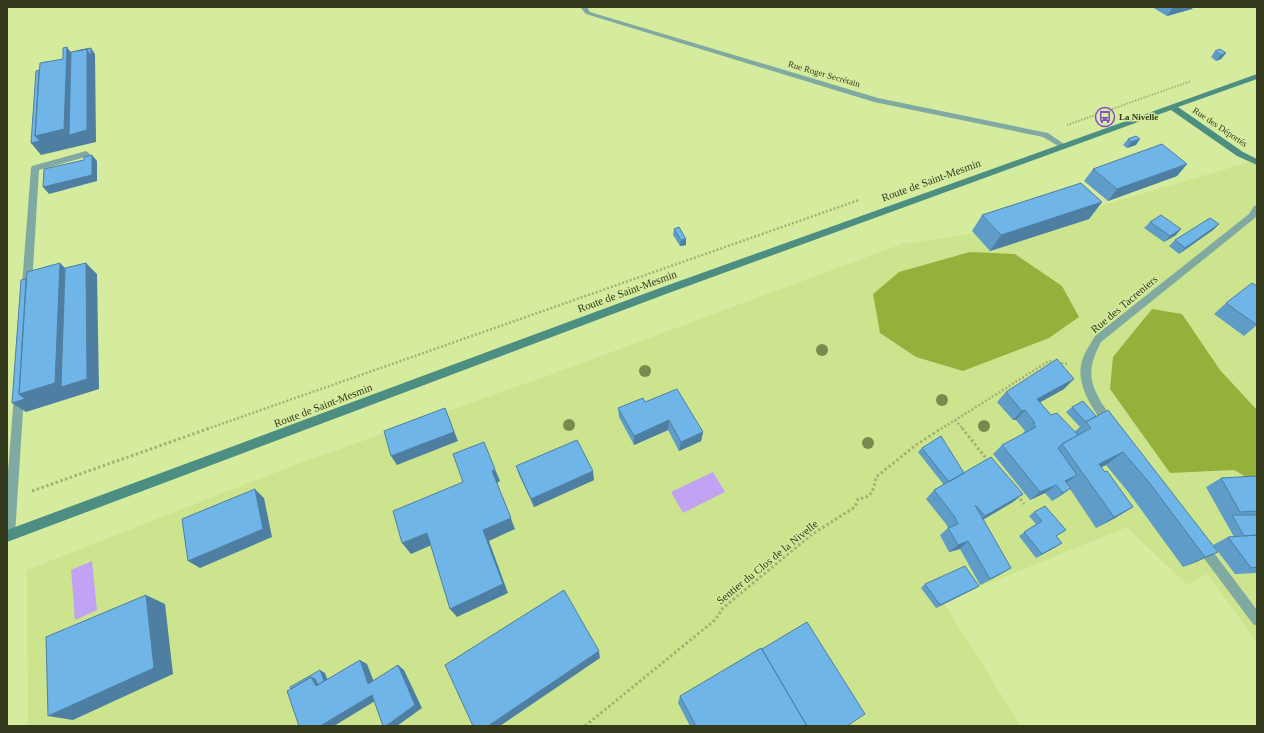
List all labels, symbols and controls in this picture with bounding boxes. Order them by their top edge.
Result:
street label: Rue Roger Secrétain [787,59,862,89]
street label: Rue des Déportés [1191,105,1250,149]
bus stop icon: La Nivelle [1094,106,1116,128]
place label: La Nivelle [1119,112,1158,122]
street label: Route de Saint-Mesmin [880,156,983,204]
street label: Route de Saint-Mesmin [576,267,679,315]
street label: Rue des Tacreniers [1088,273,1160,335]
street label: Route de Saint-Mesmin [272,380,374,429]
street label: Sentier du Clos de la Nivelle [714,517,820,607]

